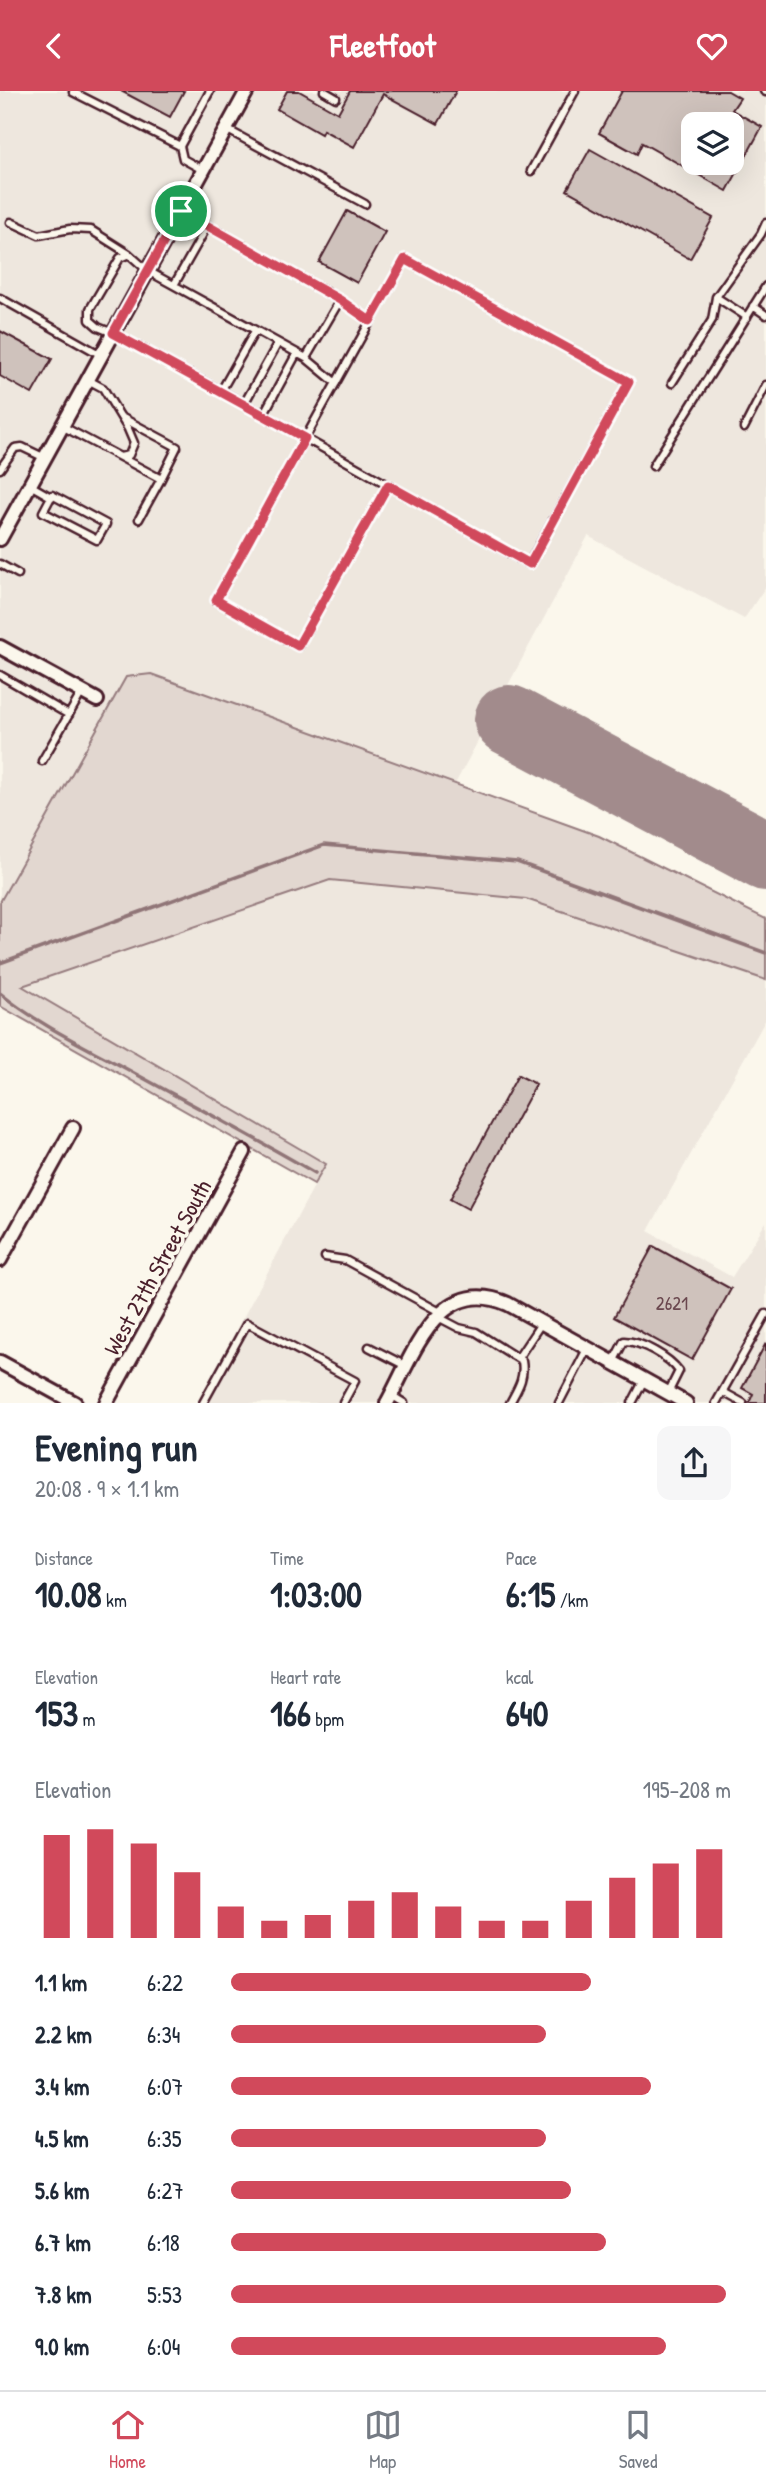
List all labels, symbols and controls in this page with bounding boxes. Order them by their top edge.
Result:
text: Fleetfoot [330,24,436,67]
icon: back [35,27,73,65]
icon: heart [693,27,731,65]
map controls [681,112,744,175]
button: layers [681,112,744,175]
pin [151,181,211,241]
icon: arrive [162,192,200,230]
street label: West 27th Street South [96,1174,218,1360]
house number: 2621 [656,1290,688,1316]
text: Evening run [35,1421,198,1473]
button: share [657,1426,731,1500]
text: 20:08 · 9 × 1.1 km [35,1473,179,1504]
text: Distance [35,1545,93,1571]
text: Time [270,1545,304,1571]
text: Pace [506,1545,537,1571]
text: 10.08 [35,1571,102,1618]
text: 1:03:00 [270,1571,362,1618]
text: 6:15 [506,1571,555,1618]
text: km [102,1587,127,1613]
text: /km [555,1587,588,1613]
text: Elevation [35,1664,98,1690]
text: Heart rate [270,1664,341,1690]
text: kcal [506,1664,533,1690]
text: 153 [35,1690,78,1737]
text: 166 [270,1690,311,1737]
text: 640 [506,1690,548,1737]
text: m [78,1706,96,1732]
text: bpm [311,1706,344,1732]
text: Elevation [35,1774,111,1805]
text: 195–208 m [643,1774,731,1805]
text: 1.1 km [35,1967,87,1998]
text: 6:22 [147,1967,183,1998]
text: 2.2 km [35,2019,92,2050]
text: 6:34 [147,2019,180,2050]
text: 3.4 km [35,2071,89,2102]
text: 6:07 [147,2071,183,2102]
text: 4.5 km [35,2123,89,2154]
text: 6:35 [147,2123,182,2154]
text: 5.6 km [35,2175,89,2206]
text: 6:27 [147,2175,184,2206]
text: 6.7 km [35,2227,91,2258]
text: 6:18 [147,2227,180,2258]
text: 7.8 km [35,2279,92,2310]
text: 5:53 [147,2279,182,2310]
text: 9.0 km [35,2331,89,2362]
text: 6:04 [147,2331,180,2362]
tab: Home [109,2406,147,2474]
tab: Map [364,2406,402,2474]
tab: Saved [619,2406,657,2474]

